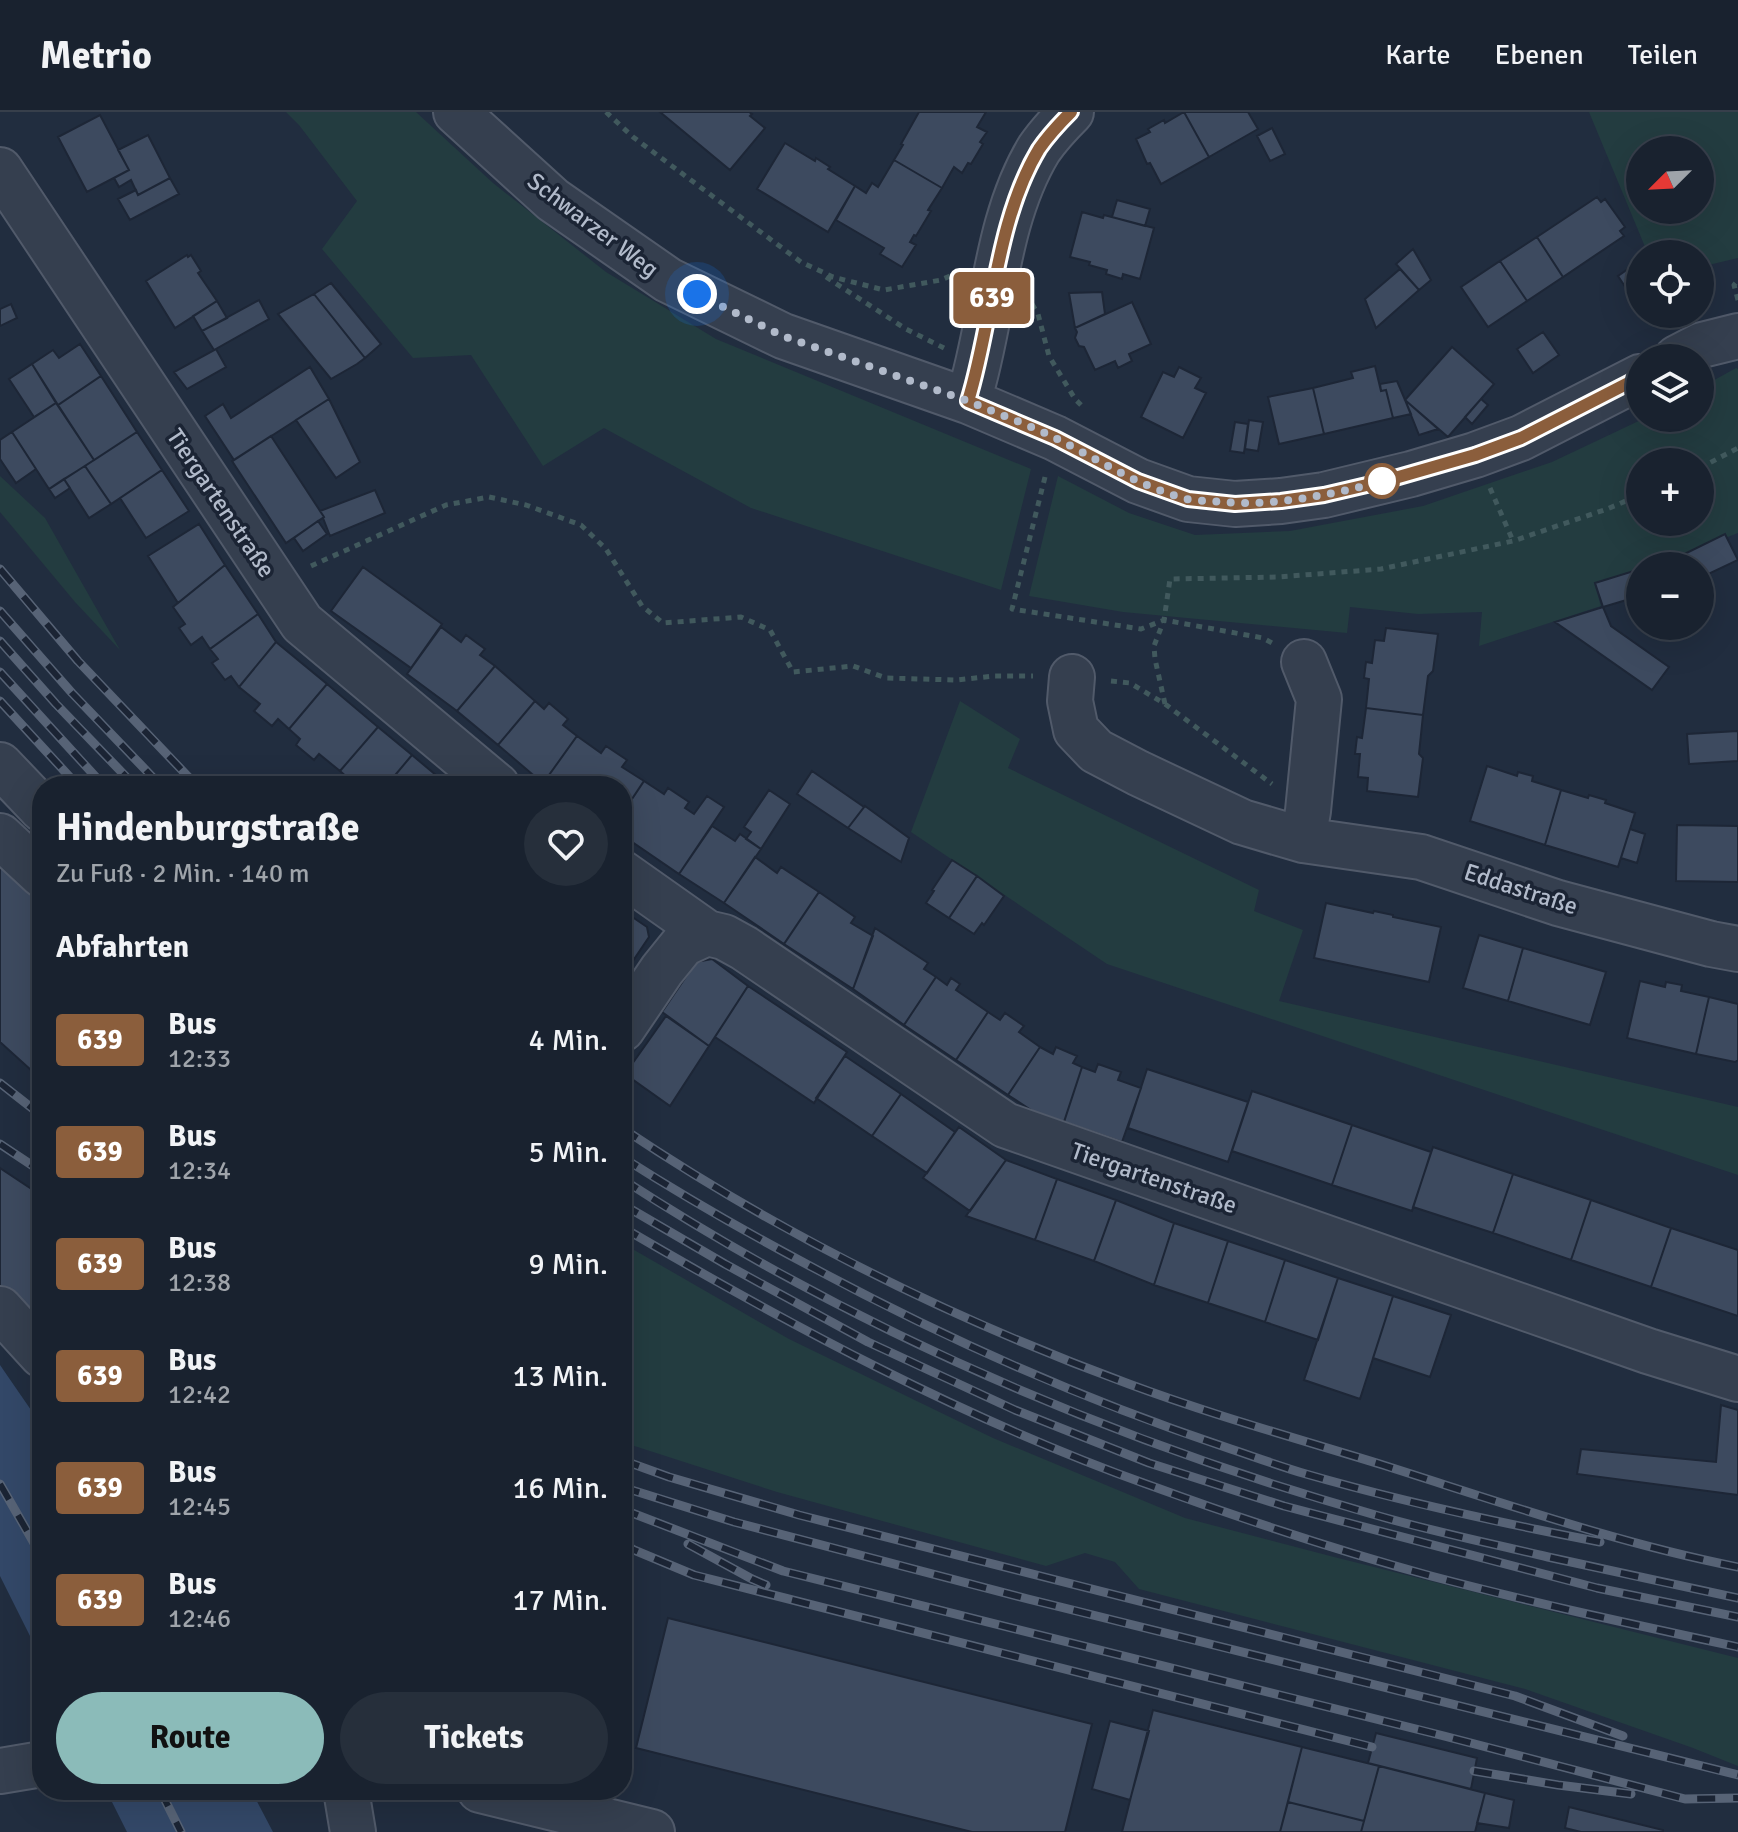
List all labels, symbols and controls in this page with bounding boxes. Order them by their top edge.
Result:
text: Metrio [40,32,152,79]
text: Karte [1385,38,1451,72]
text: Ebenen [1495,38,1584,72]
text: Teilen [1628,38,1698,72]
north arrow [1626,136,1714,224]
map controls [1626,136,1714,640]
street label: Schwarzer Weg [522,166,664,284]
button: locate [1626,240,1714,328]
line badge: 639 [946,272,1038,324]
your location [677,274,717,314]
text: 639 [969,281,1015,315]
button: layers [1626,344,1714,432]
street label: Tiergartenstraße [160,423,282,583]
button: + [1626,448,1714,536]
unlabelled marker [1365,464,1399,498]
button: − [1626,552,1714,640]
button: heart [524,802,608,886]
text: Hindenburgstraße [56,804,360,851]
street label: Eddastraße [1460,857,1582,921]
text: Zu Fuß · 2 Min. · 140 m [56,858,309,890]
text: Abfahrten [56,929,189,966]
text: Bus [168,1006,216,1043]
text: 4 Min. [529,1022,608,1059]
text: 639 [77,1023,123,1057]
text: 12:33 [168,1043,231,1075]
text: Bus [168,1118,216,1155]
text: 5 Min. [529,1134,608,1171]
text: 639 [77,1135,123,1169]
street label: Tiergartenstraße [1067,1136,1241,1220]
text: 12:34 [168,1155,231,1187]
text: Bus [168,1230,216,1267]
text: 9 Min. [529,1246,608,1283]
text: 639 [77,1247,123,1281]
text: 12:38 [168,1267,231,1299]
text: Bus [168,1342,216,1379]
text: 13 Min. [512,1358,608,1395]
text: 639 [77,1359,123,1393]
text: 12:42 [168,1379,231,1411]
text: Bus [168,1454,216,1491]
text: 16 Min. [512,1470,608,1507]
text: 639 [77,1471,123,1505]
text: 12:45 [168,1491,231,1523]
text: Bus [168,1566,216,1603]
text: 17 Min. [512,1582,608,1619]
text: 639 [77,1583,123,1617]
text: 12:46 [168,1603,231,1635]
button: Route [56,1692,324,1784]
button: Tickets [340,1692,608,1784]

